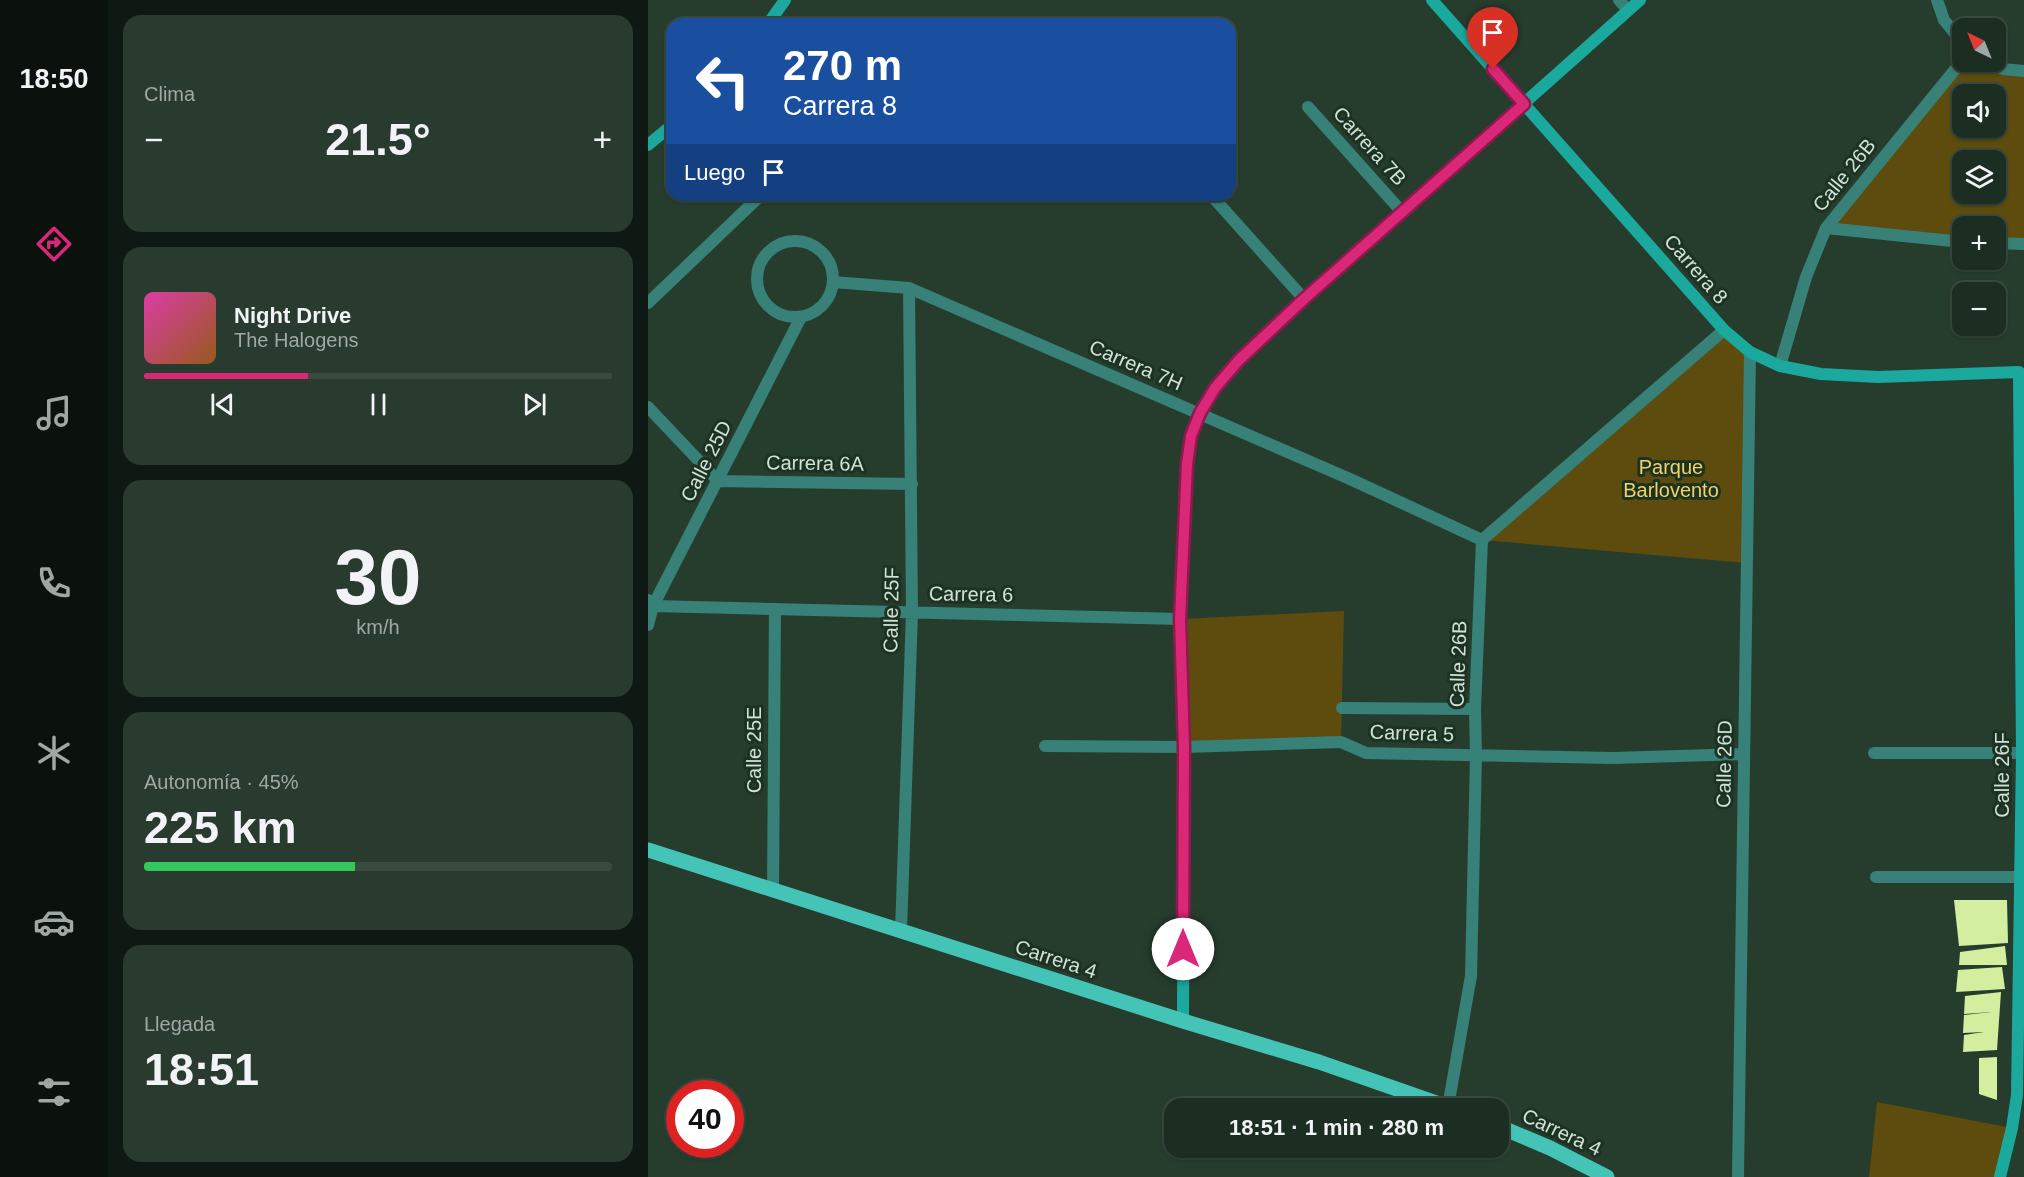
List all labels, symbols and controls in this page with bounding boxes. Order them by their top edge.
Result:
pin [1467,7,1518,69]
icon: arrive [1476,16,1509,49]
north arrow [1952,18,2006,72]
map controls [1952,18,2006,336]
icon: left [684,42,762,120]
text: 270 m [783,42,902,89]
text: 18:50 [19,64,89,94]
text: Clima [144,83,195,105]
button: sound [1952,84,2006,138]
text: Carrera 8 [783,91,897,121]
street label: Carrera 7B [1329,102,1411,190]
text: 21.5° [325,114,431,165]
text: − [144,121,163,158]
text: + [593,121,612,158]
street label: Calle 26B [1808,134,1880,216]
button: layers [1952,150,2006,204]
icon: arrive [757,156,790,189]
text: Luego [684,160,745,185]
button: + [1952,216,2006,270]
icon: directions [33,223,75,265]
street label: Carrera 8 [1660,230,1732,308]
button: − [1952,282,2006,336]
text: Night Drive [234,303,351,328]
text: The Halogens [234,329,359,351]
street label: Carrera 7H [1086,336,1186,394]
icon: previous [206,388,239,421]
icon: pause [362,388,395,421]
icon: next [518,388,551,421]
icon: music [33,392,75,434]
street label: Calle 25D [676,417,736,505]
street label: Carrera 6A [766,451,865,475]
park label: Parque Barlovento [1623,456,1719,501]
text: 30 [335,533,421,621]
icon: phone [33,562,75,604]
street label: Calle 25F [879,567,903,653]
street label: Carrera 6 [929,582,1013,606]
text: km/h [356,616,400,638]
street label: Calle 26B [1445,620,1471,708]
street label: Calle 25E [743,707,765,793]
street label: Calle 26D [1712,720,1736,808]
street label: Carrera 5 [1369,721,1455,745]
icon: climate [33,732,75,774]
street label: Calle 26F [1991,732,2013,818]
text: Autonomía · 45% [144,771,299,793]
text: 225 km [144,802,297,853]
icon: car [33,901,75,943]
position arrow [1151,917,1215,981]
street label: Carrera 4 [1012,935,1100,983]
text: Llegada [144,1013,215,1035]
text: 18:51 [144,1044,259,1095]
icon: filters [33,1071,75,1113]
speed limit sign: 40 [666,1080,744,1158]
street label: Carrera 4 [1519,1104,1605,1160]
text: 18:51 · 1 min · 280 m [1229,1115,1444,1140]

